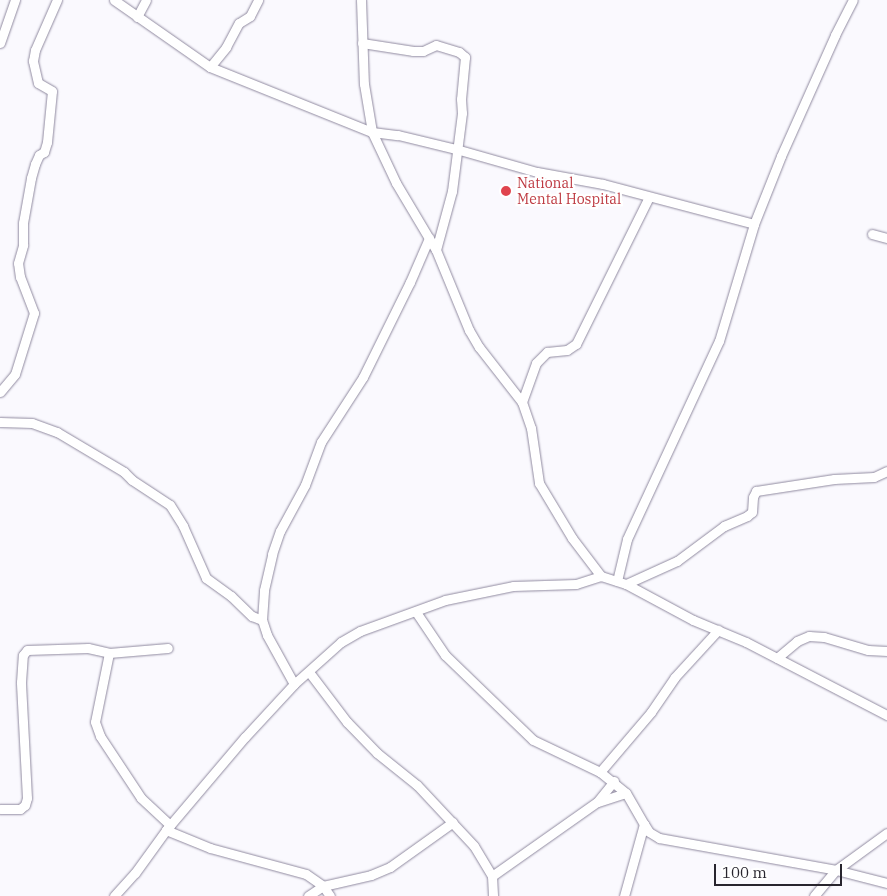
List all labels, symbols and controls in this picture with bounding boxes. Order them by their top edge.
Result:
place label: National Mental Hospital [517,175,621,208]
marker: National Mental Hospital [499,184,513,198]
scale bar [717,854,844,886]
text: 100 m [722,863,767,882]

